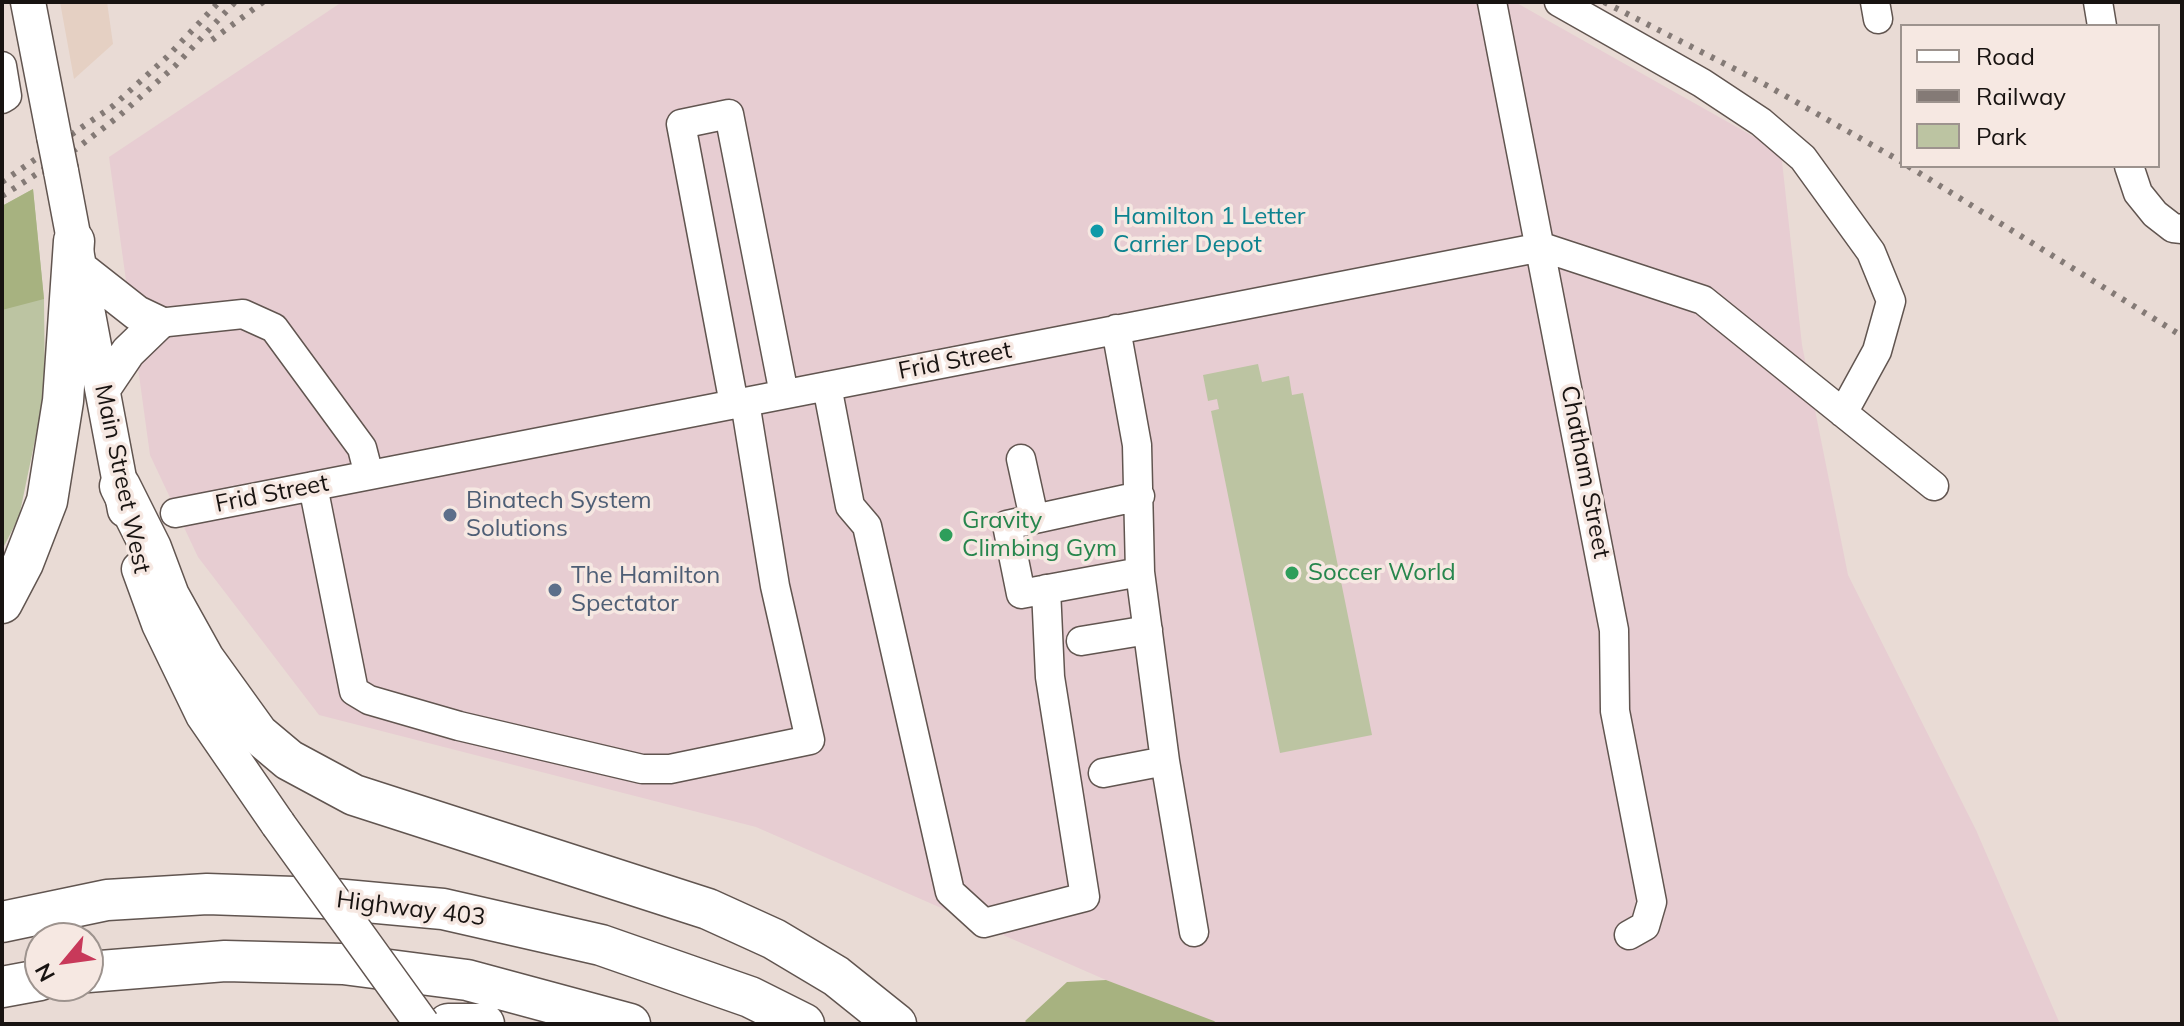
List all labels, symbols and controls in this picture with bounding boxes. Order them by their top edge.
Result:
legend [1900,24,2160,168]
text: Road [1976,41,2035,71]
text: Railway [1976,81,2066,111]
text: Park [1976,121,2027,151]
place label: Hamilton 1 Letter Carrier Depot [1113,203,1305,259]
marker: Hamilton 1 Letter Carrier Depot [1088,222,1106,240]
street label: Frid Street [896,336,1014,386]
street label: Main Street West [88,382,156,576]
street label: Chatham Street [1554,383,1616,561]
street label: Frid Street [213,469,331,519]
place label: Binatech System Solutions [466,487,652,543]
marker: Binatech System Solutions [441,506,459,524]
place label: Gravity Climbing Gym [962,507,1117,563]
marker: Gravity Climbing Gym [937,526,955,544]
place label: Soccer World [1308,559,1456,587]
place label: The Hamilton Spectator [571,562,720,618]
marker: Soccer World [1283,564,1301,582]
marker: The Hamilton Spectator [546,581,564,599]
street label: Highway 403 [335,886,487,932]
north arrow [24,922,104,1002]
text: N [28,959,61,987]

